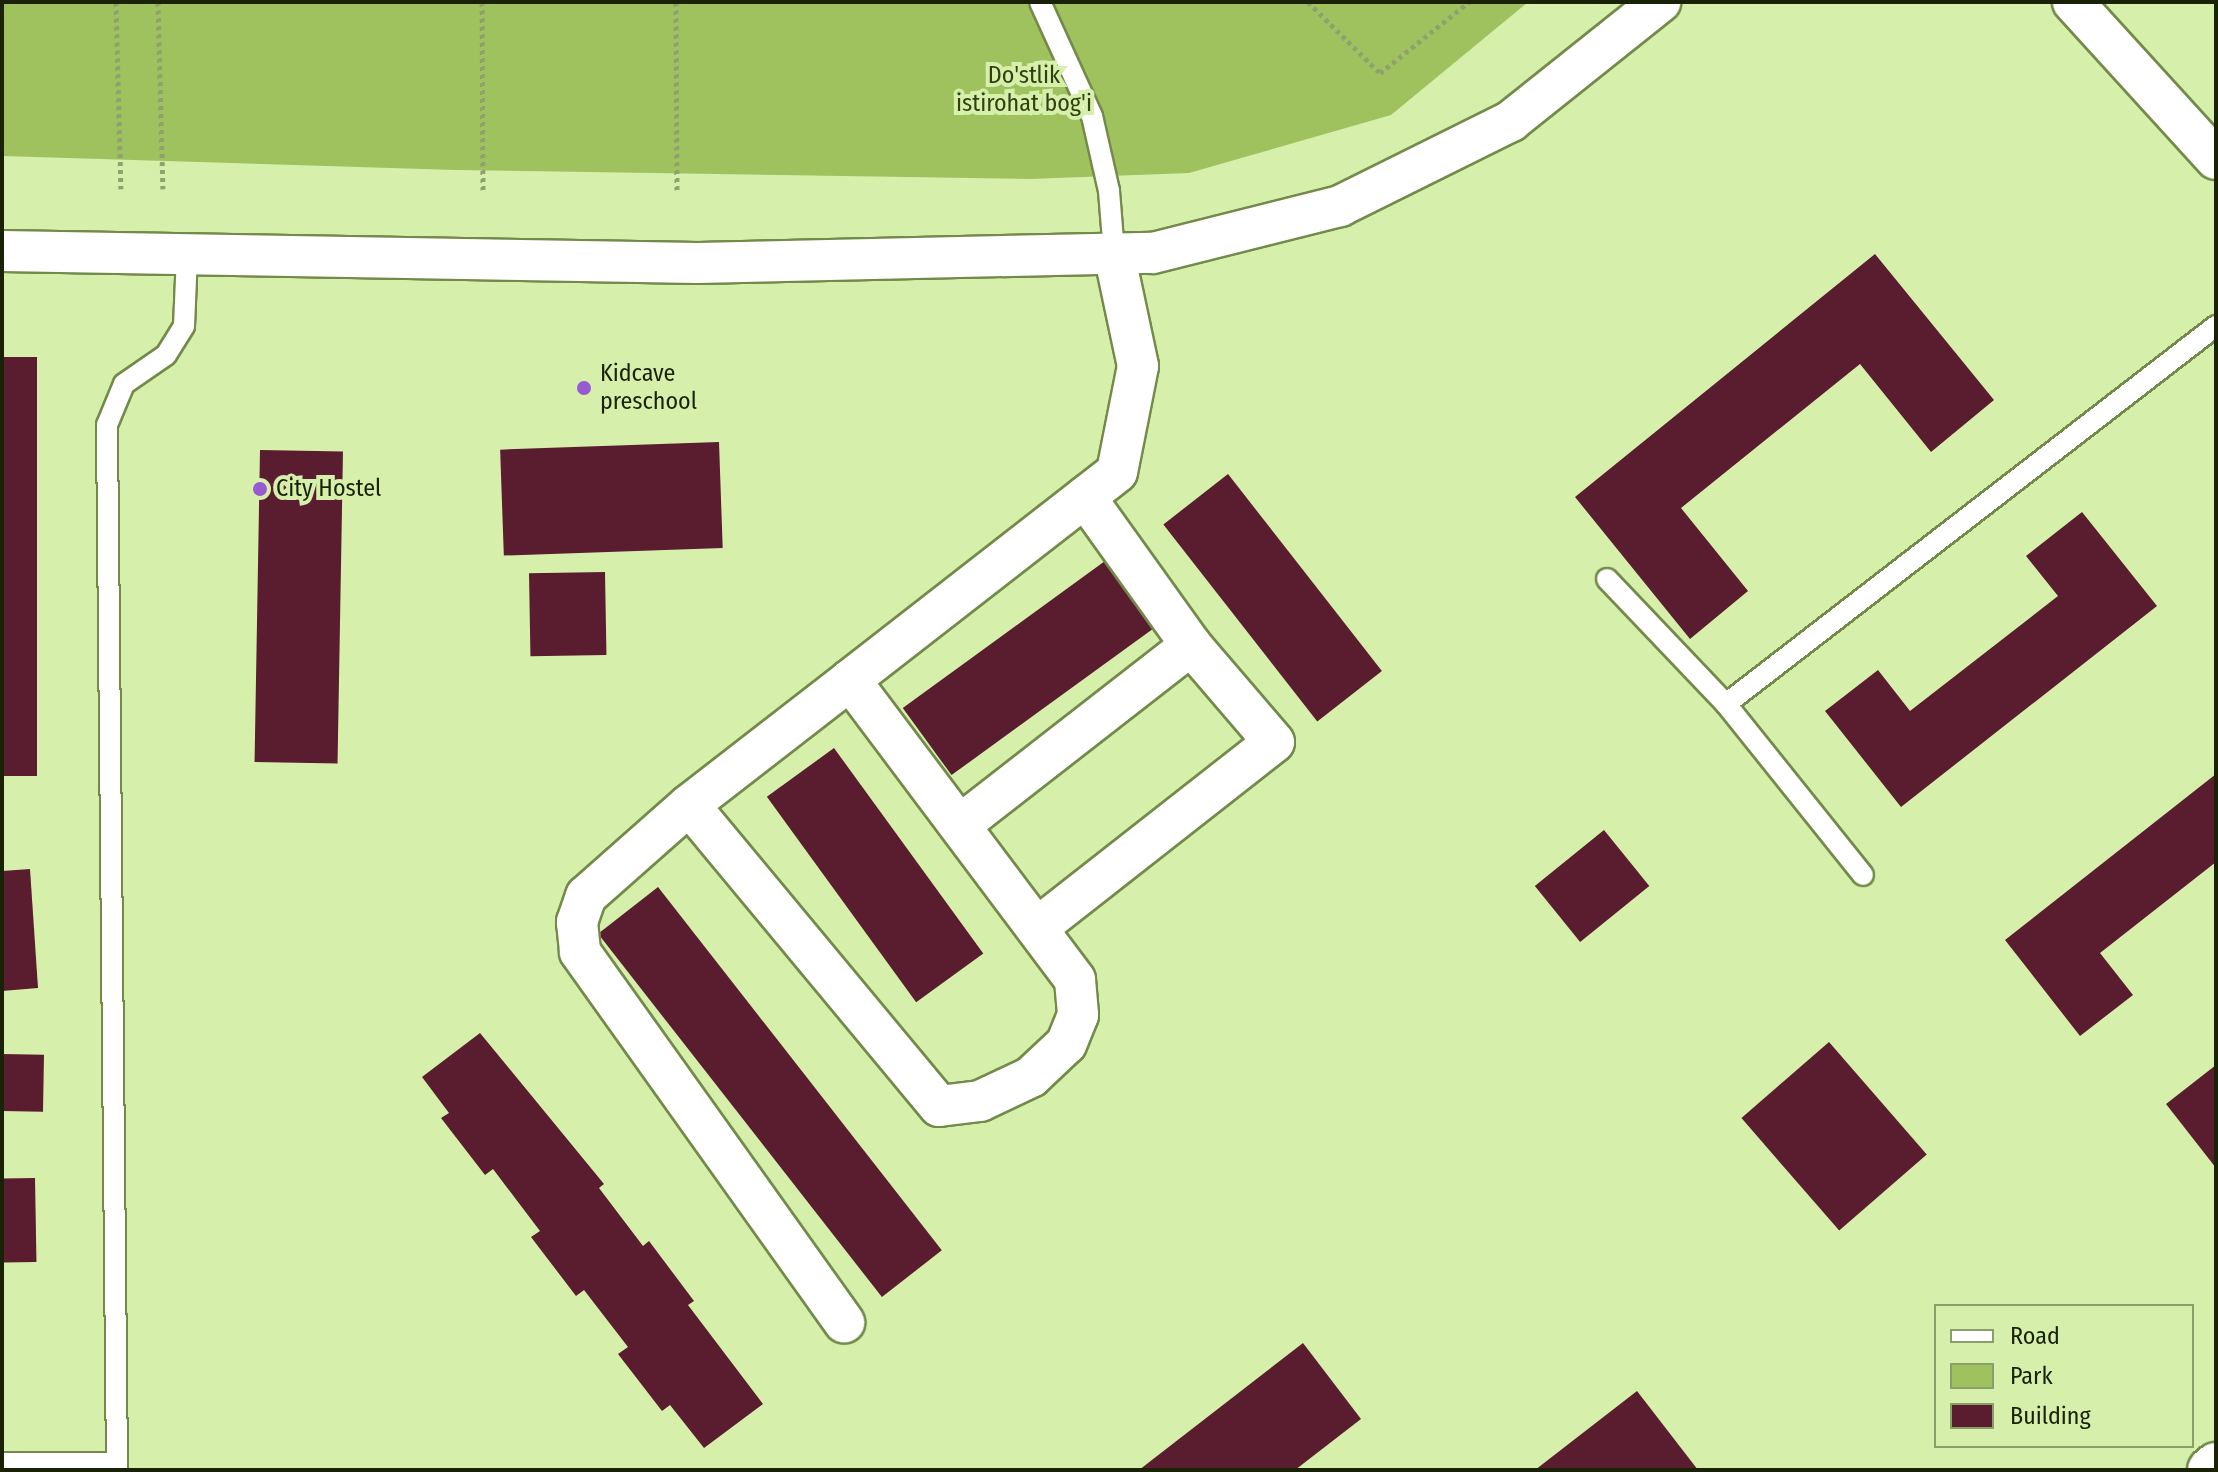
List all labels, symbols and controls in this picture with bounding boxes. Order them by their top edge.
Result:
park label: Do'stlik istirohat bog'i [956,62,1092,118]
place label: Kidcave preschool [600,360,697,416]
marker: Kidcave preschool [575,379,593,397]
place label: City Hostel [276,475,381,503]
marker: City Hostel [251,480,269,498]
legend [1934,1304,2194,1448]
text: Road [2010,1322,2060,1350]
text: Park [2010,1362,2053,1390]
text: Building [2010,1402,2091,1430]

